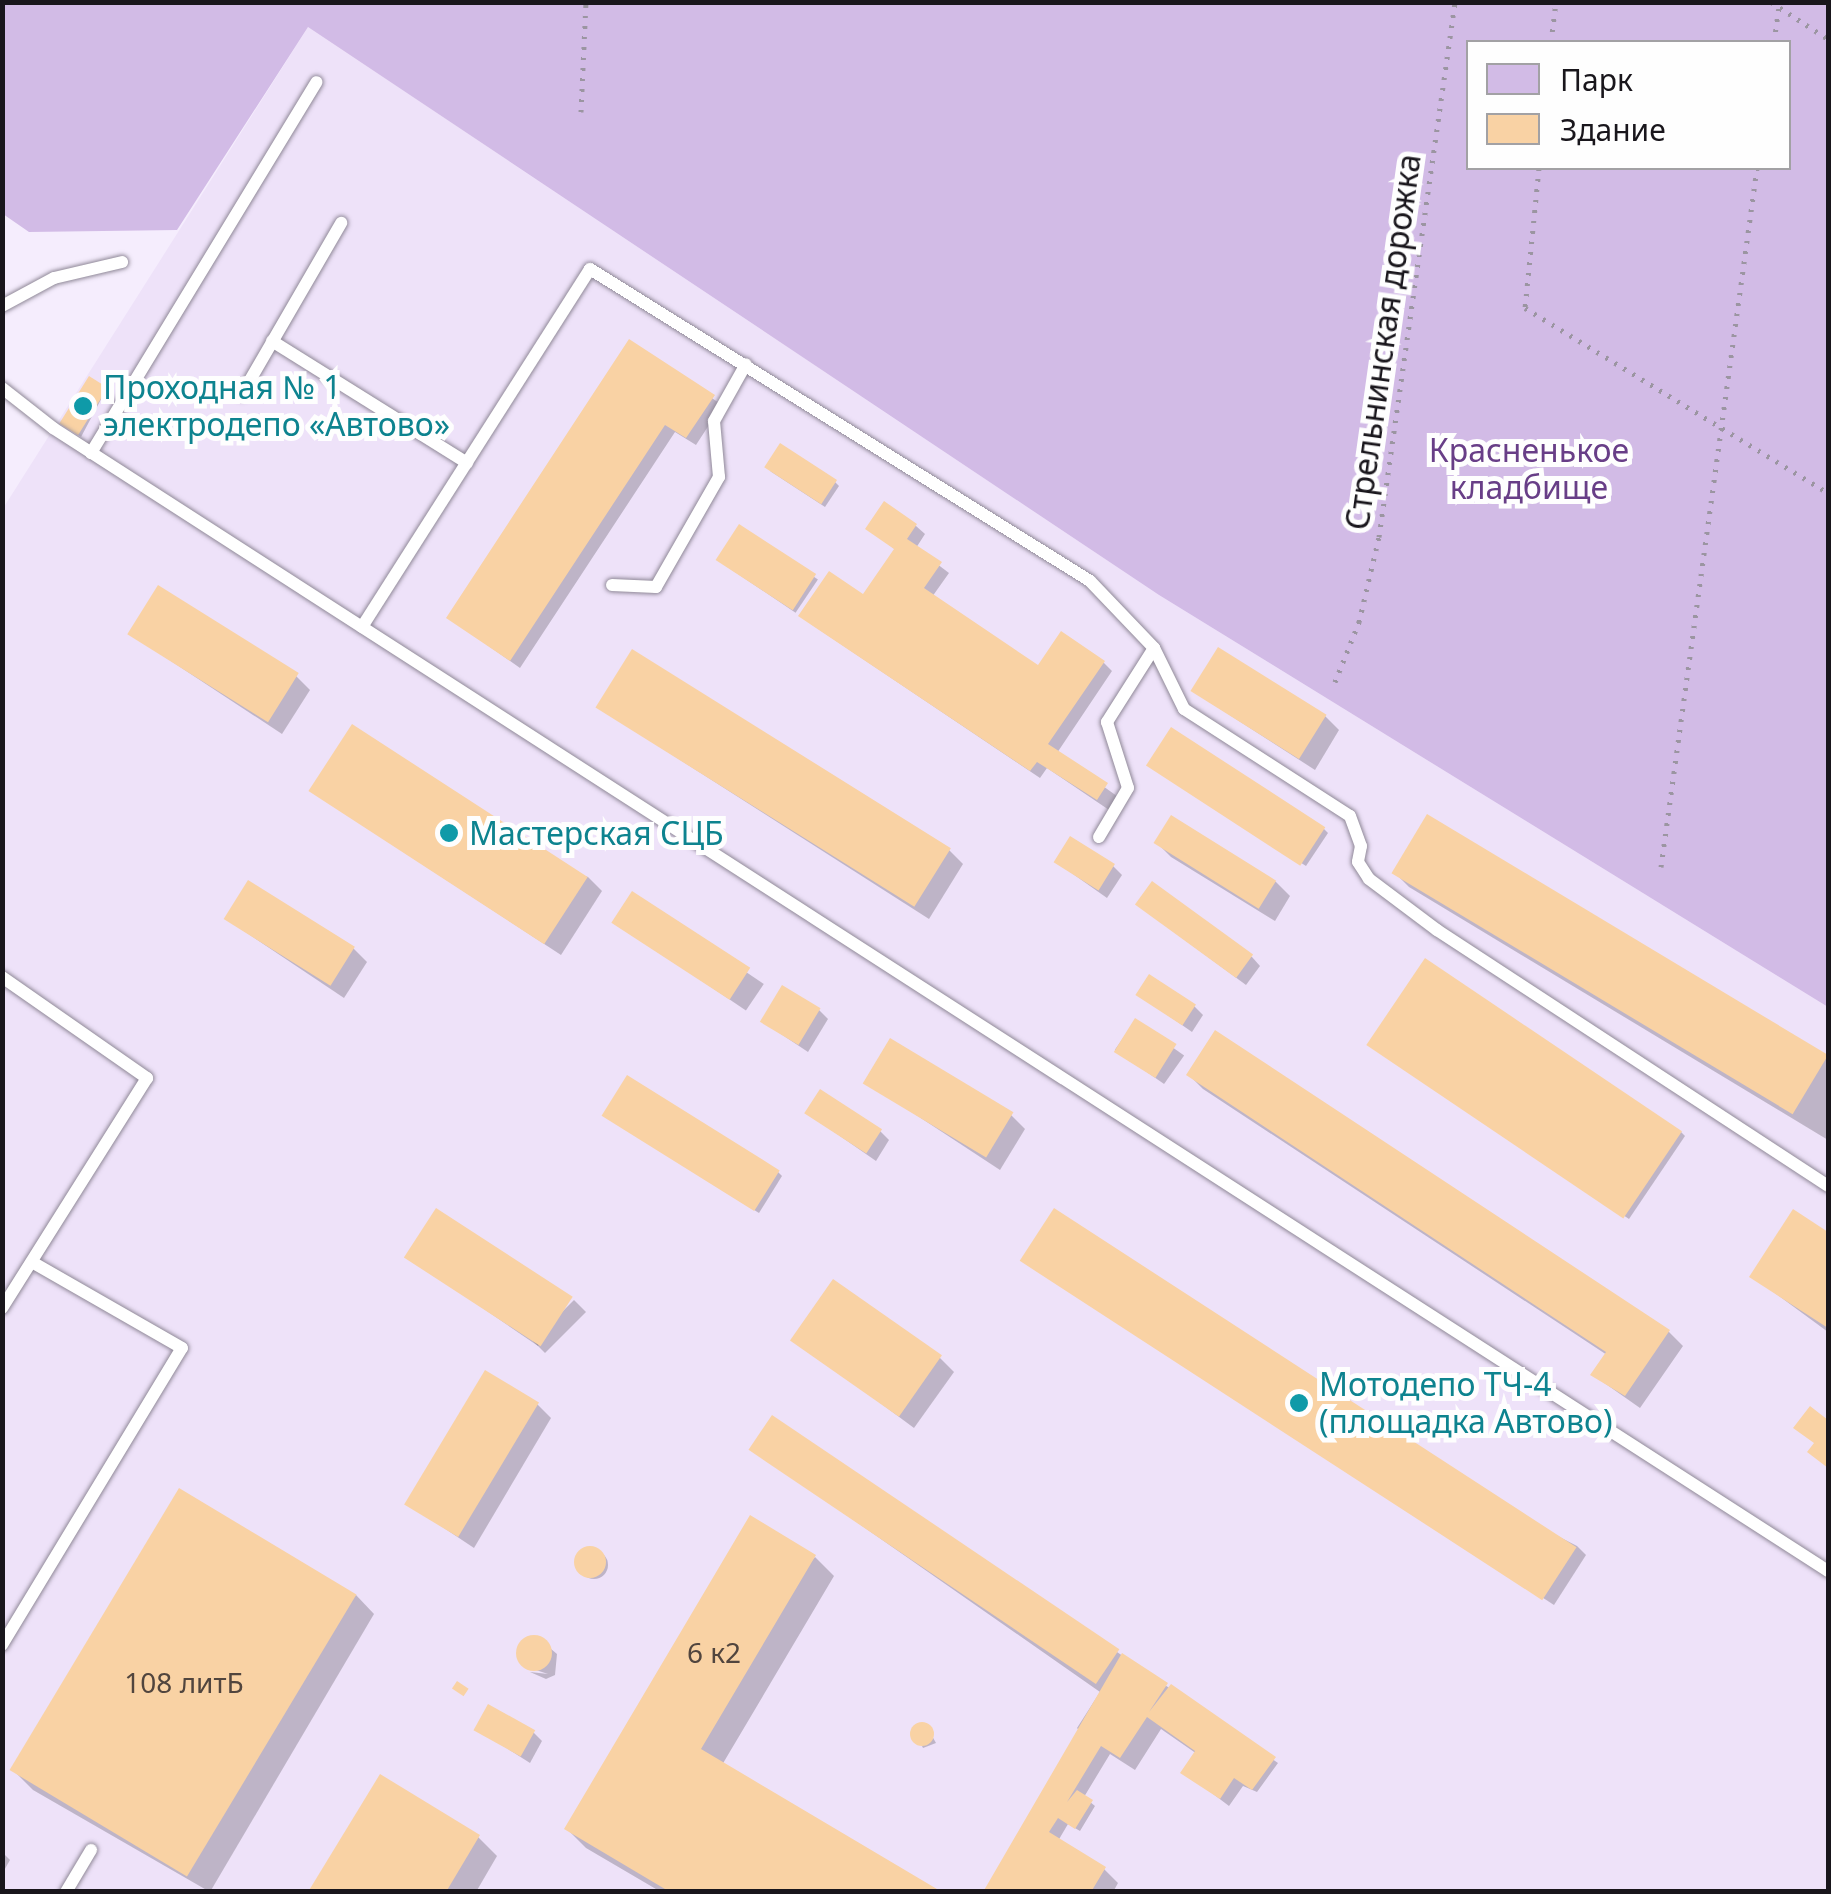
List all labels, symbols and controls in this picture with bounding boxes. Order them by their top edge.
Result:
legend [1466,40,1791,170]
text: Парк [1560,59,1633,100]
text: Здание [1560,109,1666,150]
street label: Стрельнинская дорожка [1338,152,1428,532]
place label: Проходная № 1 электродепо «Автово» [103,369,450,444]
marker: Проходная № 1 электродепо «Автово» [72,395,94,417]
park label: Красненькое кладбище [1429,432,1629,507]
place label: Мастерская СЦБ [469,814,724,852]
marker: Мастерская СЦБ [438,822,460,844]
place label: Мотодепо ТЧ-4 (площадка Автово) [1319,1366,1613,1441]
marker: Мотодепо ТЧ-4 (площадка Автово) [1288,1392,1310,1414]
house number: 6 к2 [687,1635,741,1669]
house number: 108 литБ [124,1665,244,1699]

